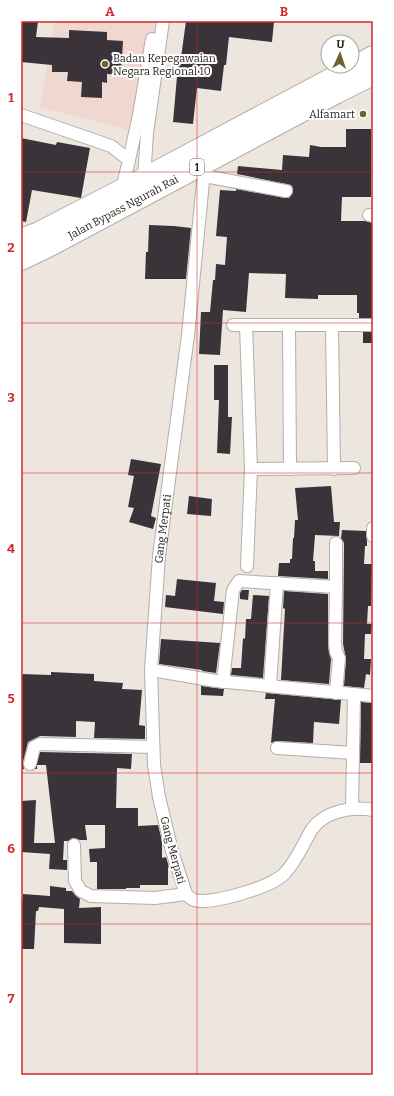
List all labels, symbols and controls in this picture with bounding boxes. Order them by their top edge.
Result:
text: A [105,4,115,19]
text: B [280,4,288,19]
north arrow [320,34,360,74]
text: U [336,38,345,51]
place label: Badan Kepegawaian Negara Regional 10 [113,52,216,78]
marker: Badan Kepegawaian Negara Regional 10 [100,59,110,69]
text: 1 [8,90,14,105]
place label: Alfamart [309,108,355,121]
marker: Alfamart [358,109,368,119]
road number: 1 [190,159,204,175]
street label: Jalan Bypass Ngurah Rai [65,173,181,243]
text: 2 [7,240,15,255]
text: 3 [7,390,15,405]
street label: Gang Merpati [153,493,174,564]
text: 4 [7,541,15,556]
text: 5 [7,691,15,706]
street label: Gang Merpati [157,815,188,886]
text: 6 [7,841,15,856]
text: 7 [8,991,15,1006]

